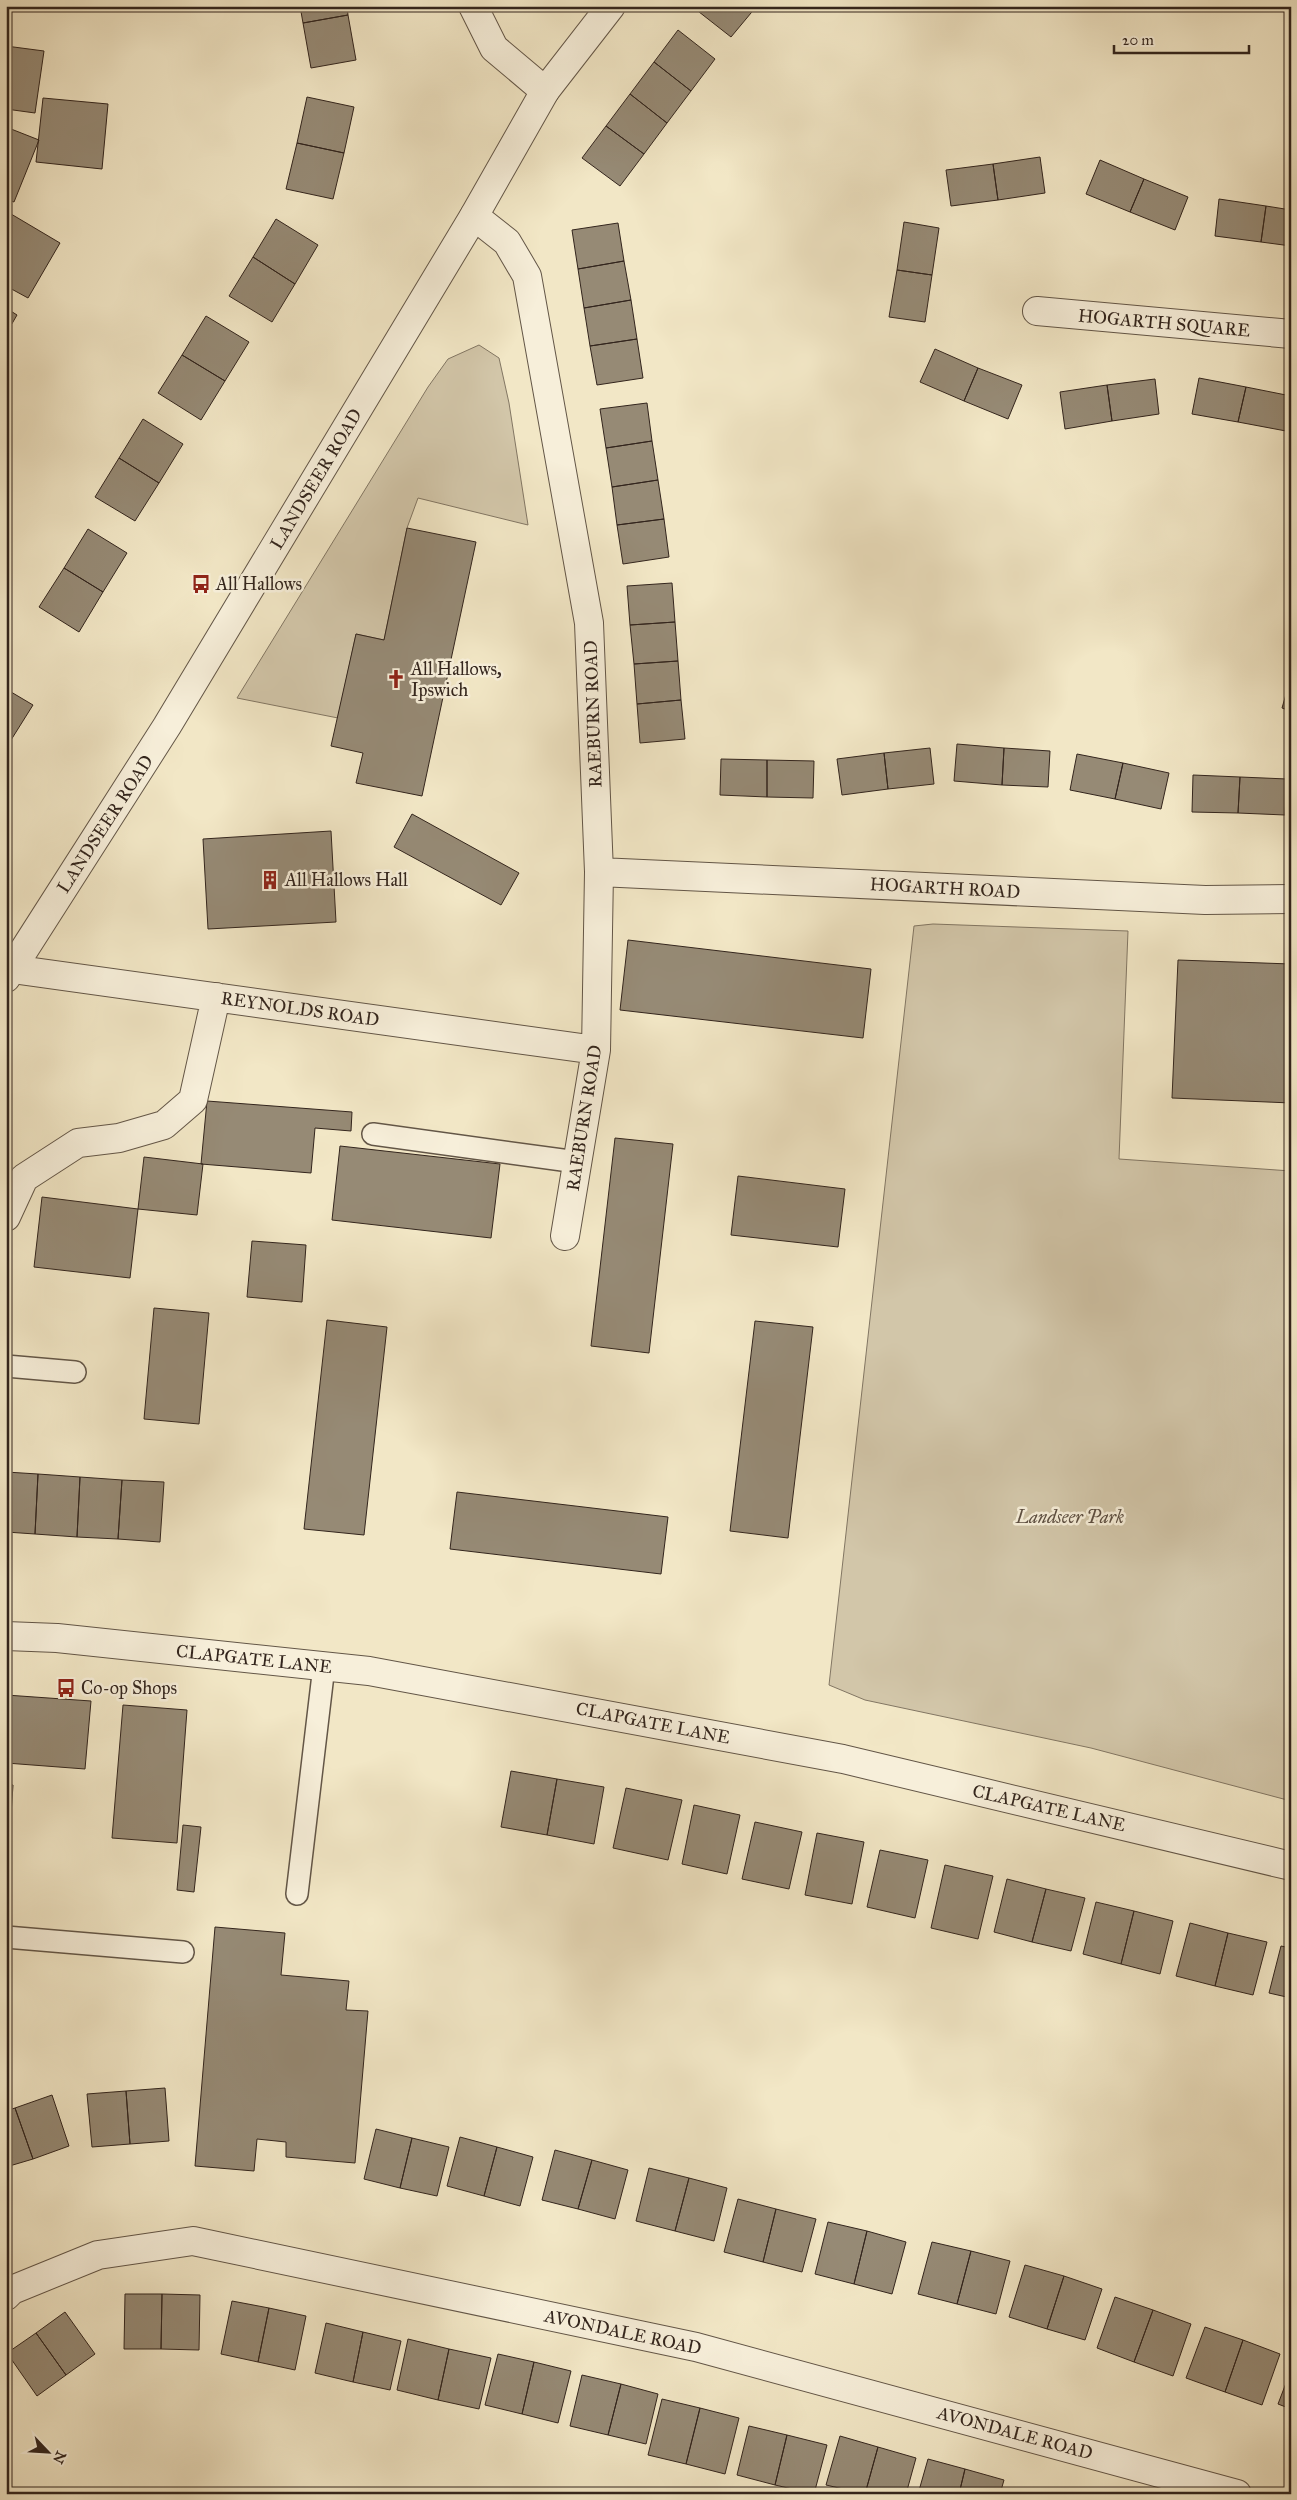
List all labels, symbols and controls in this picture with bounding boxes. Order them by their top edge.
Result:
scale bar [1114,22,1250,54]
text: 20 m [1122,31,1154,49]
street label: HOGARTH SQUARE [1077,305,1251,341]
street label: LANDSEER ROAD [265,405,367,553]
bus stop icon: All Hallows [190,573,212,595]
place label: All Hallows [215,573,302,595]
street label: RAEBURN ROAD [579,640,607,788]
place label: All Hallows, Ipswich [410,658,502,701]
church icon: All Hallows, Ipswich [385,668,407,690]
street label: LANDSEER ROAD [52,751,158,897]
building icon: All Hallows Hall [259,869,281,891]
place label: All Hallows Hall [284,869,408,891]
street label: HOGARTH ROAD [869,873,1021,903]
street label: REYNOLDS ROAD [219,987,381,1031]
street label: RAEBURN ROAD [562,1043,606,1193]
park label: Landseer Park [1015,1506,1124,1528]
street label: CLAPGATE LANE [175,1640,333,1678]
bus stop icon: Co-op Shops [55,1677,77,1699]
place label: Co-op Shops [81,1677,177,1699]
street label: CLAPGATE LANE [574,1697,732,1749]
street label: CLAPGATE LANE [970,1780,1128,1836]
street label: AVONDALE ROAD [542,2304,704,2359]
street label: AVONDALE ROAD [934,2401,1095,2464]
north arrow [22,2428,72,2478]
text: N [49,2448,70,2466]

